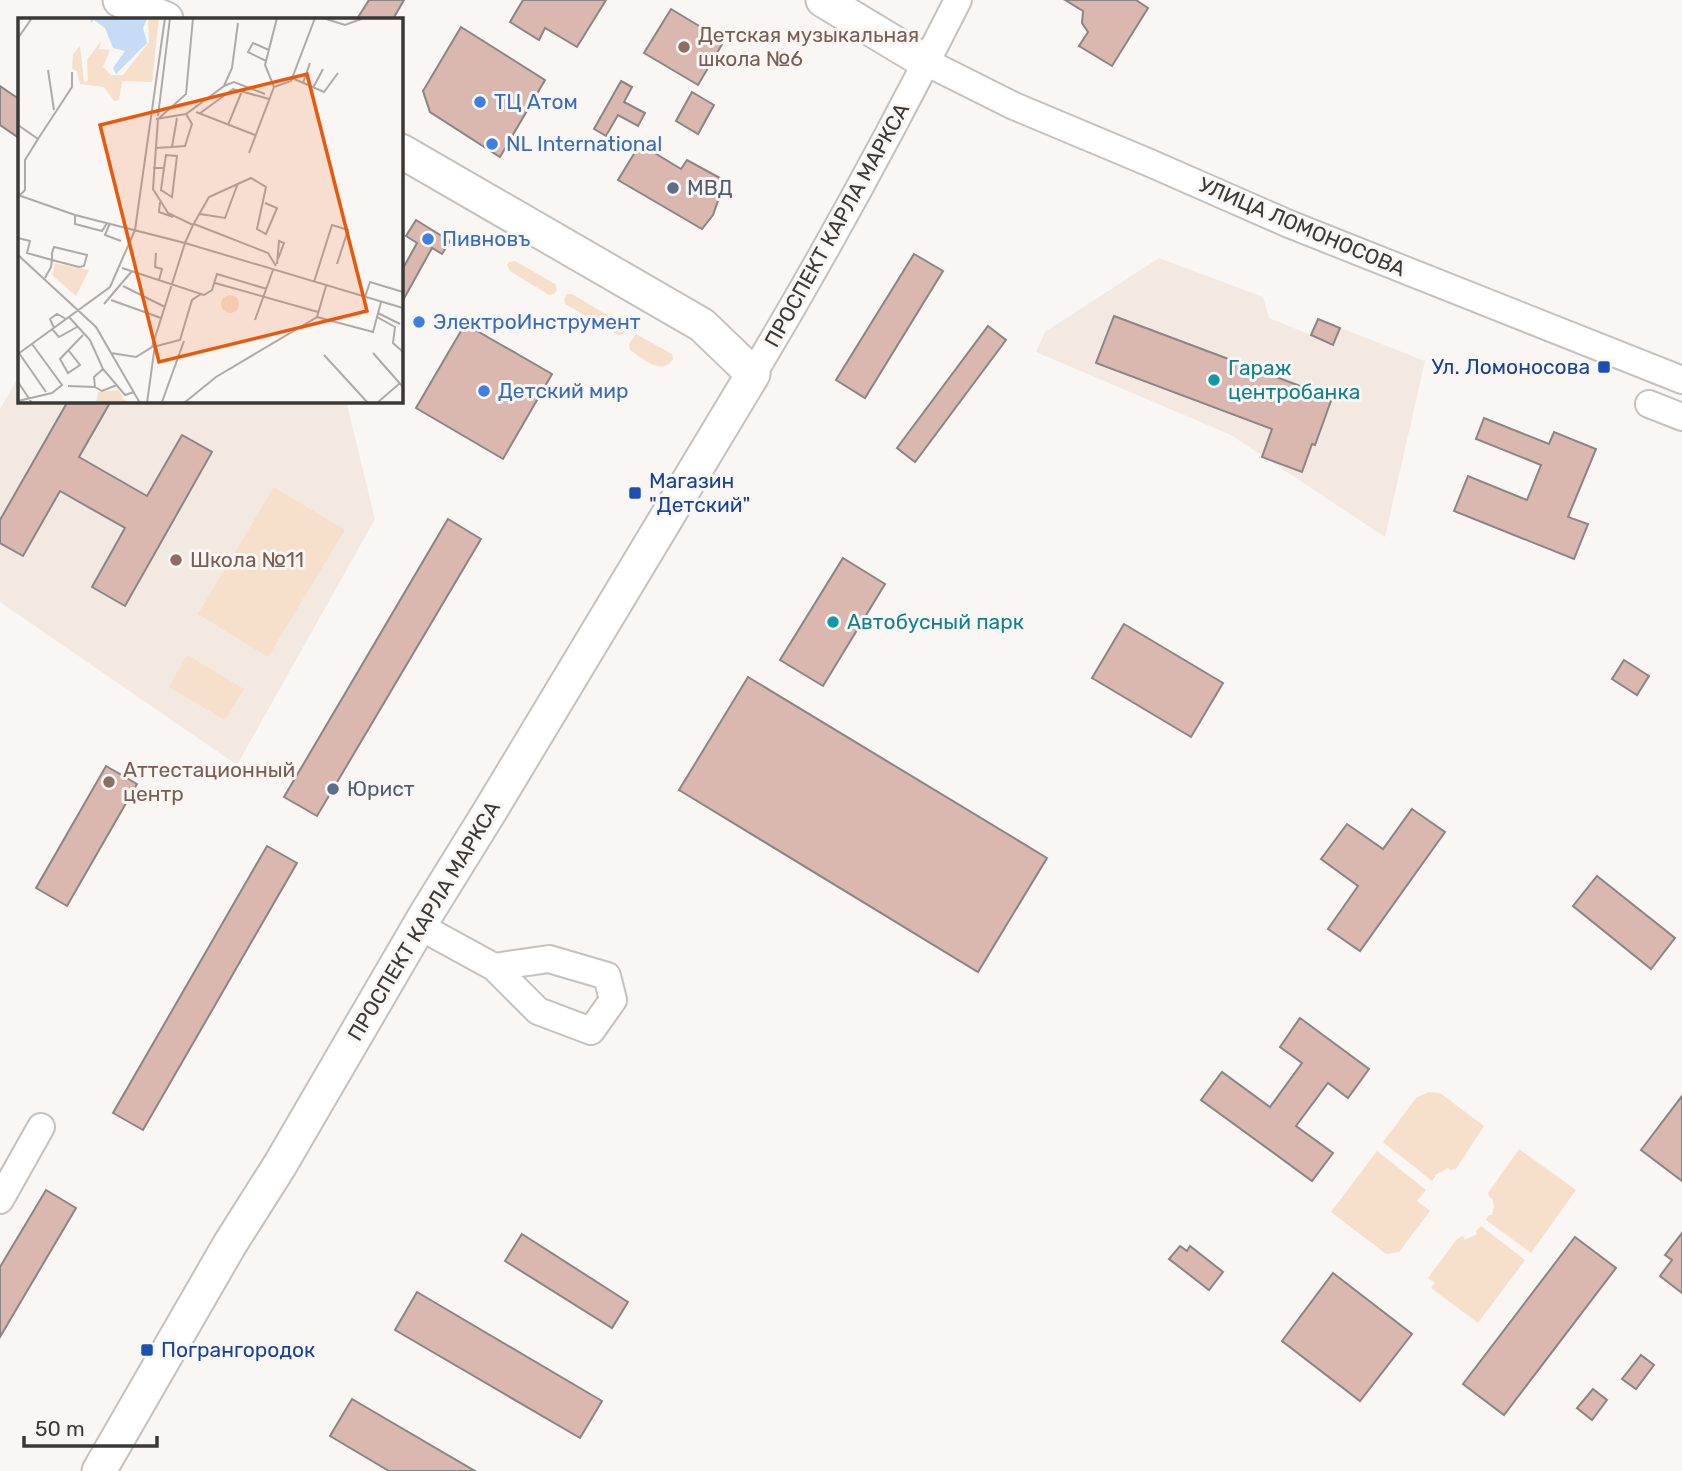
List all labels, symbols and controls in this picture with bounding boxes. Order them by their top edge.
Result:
inset map [18,18,402,402]
place label: Детская музыкальная школа №6 [698,22,919,71]
marker: Детская музыкальная школа №6 [676,39,692,55]
place label: ТЦ Атом [494,89,578,114]
marker: ТЦ Атом [472,94,488,110]
street label: ПРОСПЕКТ КАРЛА МАРКСА [759,98,914,351]
place label: NL International [506,131,662,156]
marker: NL International [484,136,500,152]
street label: УЛИЦА ЛОМОНОСОВА [1195,172,1409,281]
place label: МВД [687,175,733,200]
marker: МВД [665,180,681,196]
place label: Пивновъ [442,226,530,251]
marker: Пивновъ [420,231,436,247]
place label: ЭлектроИнструмент [433,309,641,334]
marker: ЭлектроИнструмент [411,314,427,330]
place label: Ул. Ломоносова [1432,354,1590,379]
place label: Гараж центробанка [1228,355,1360,404]
marker: Ул. Ломоносова [1596,359,1612,375]
marker: Гараж центробанка [1206,372,1222,388]
place label: Детский мир [498,378,629,403]
marker: Детский мир [476,383,492,399]
place label: Магазин "Детский" [649,468,750,517]
marker: Магазин "Детский" [627,485,643,501]
place label: Школа №11 [190,547,304,572]
marker: Школа №11 [168,552,184,568]
place label: Автобусный парк [847,609,1024,634]
marker: Автобусный парк [825,614,841,630]
place label: Аттестационный центр [123,757,295,806]
marker: Аттестационный центр [101,774,117,790]
place label: Юрист [347,776,415,801]
marker: Юрист [325,781,341,797]
street label: ПРОСПЕКТ КАРЛА МАРКСА [342,796,505,1045]
place label: Погрангородок [161,1337,315,1362]
marker: Погрангородок [139,1342,155,1358]
scale bar [24,1404,158,1448]
text: 50 m [35,1416,85,1441]

